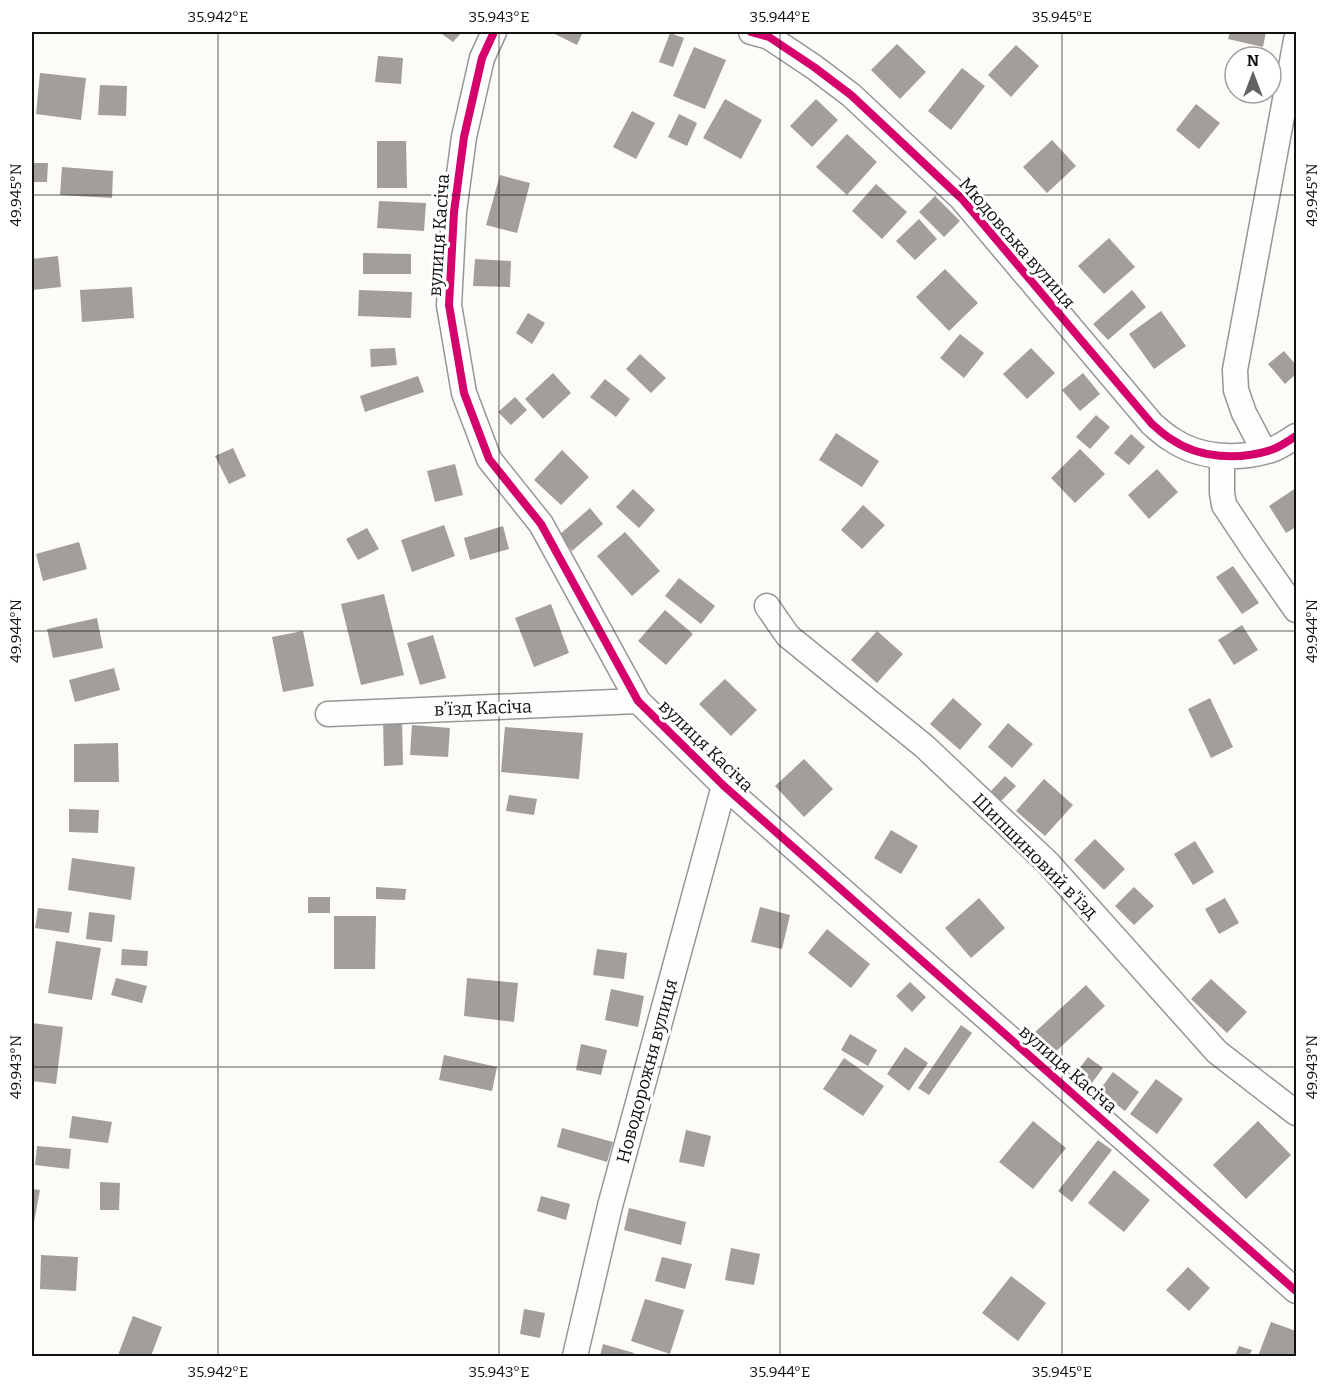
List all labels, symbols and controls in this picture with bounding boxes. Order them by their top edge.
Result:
text: 35.942°E [188,8,248,26]
text: 35.943°E [468,8,530,26]
text: 35.944°E [750,8,810,26]
text: 35.945°E [1032,8,1092,26]
north arrow [1223,45,1283,105]
text: N [1247,51,1259,70]
text: 49.945°N [7,163,25,227]
text: 49.945°N [1303,163,1321,227]
street label: вулиця Касіча [424,173,454,297]
street label: Мюдовська вулиця [954,173,1080,313]
text: 49.944°N [7,599,25,663]
text: 49.944°N [1303,599,1321,663]
street label: в’їзд Касіча [434,695,533,721]
street label: вулиця Касіча [654,695,758,797]
street label: Шипшиновий в'їзд [968,789,1102,923]
street label: Новодорожня вулиця [612,977,682,1165]
street label: вулиця Касіча [1014,1020,1122,1118]
text: 49.943°N [7,1035,25,1099]
text: 49.943°N [1303,1035,1321,1099]
text: 35.942°E [188,1363,248,1381]
text: 35.943°E [468,1363,530,1381]
text: 35.944°E [750,1363,810,1381]
text: 35.945°E [1032,1363,1092,1381]

